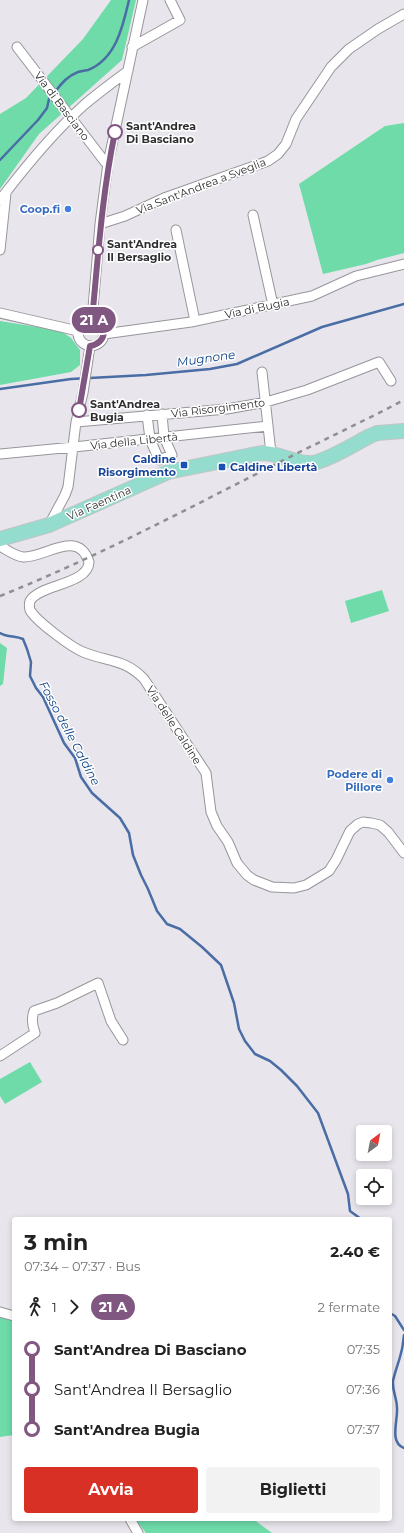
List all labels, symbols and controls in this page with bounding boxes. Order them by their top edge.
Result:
street label: Via di Basciano [31,69,93,144]
place label: Sant'Andrea Di Basciano [126,119,196,146]
marker: Sant'Andrea Di Basciano [107,124,123,140]
street label: Via Sant'Andrea a Sveglia [134,155,268,217]
place label: Coop.fi [20,202,60,216]
marker: Coop.fi [63,204,73,214]
place label: Sant'Andrea Il Bersaglio [107,237,177,264]
marker: Sant'Andrea Il Bersaglio [92,244,104,256]
street label: Via di Bugia [223,294,291,322]
line badge: 21 A [66,307,122,333]
text: 21 A [80,311,108,329]
water label: Mugnone [176,346,236,370]
street label: Via Risorgimento [170,395,266,421]
place label: Sant'Andrea Bugia [90,397,160,424]
marker: Sant'Andrea Bugia [71,402,87,418]
street label: Via della Libertà [89,429,179,453]
place label: Caldine Risorgimento [98,452,176,479]
marker: Caldine Risorgimento [179,460,189,470]
place label: Caldine Libertà [230,460,318,474]
marker: Caldine Libertà [217,462,227,472]
street label: Via Faentina [65,483,133,523]
water label: Fosso delle Caldine [36,678,104,788]
street label: Via delle Caldine [143,683,205,767]
place label: Podere di Pillore [327,767,382,794]
marker: Podere di Pillore [385,775,395,785]
north arrow [356,1125,392,1161]
map controls [356,1125,392,1205]
button: locate [356,1169,392,1205]
text: 3 min [24,1229,88,1256]
text: 2.40 € [330,1242,380,1261]
text: 07:34 – 07:37 · Bus [24,1258,140,1274]
icon: walk [24,1296,46,1318]
icon: forward [63,1296,85,1318]
text: 21 A [99,1298,127,1316]
text: 1 [52,1299,57,1315]
text: 2 fermate [318,1299,380,1315]
text: Sant'Andrea Di Basciano [54,1340,247,1359]
text: 07:35 [347,1341,380,1357]
text: Sant'Andrea Il Bersaglio [54,1380,232,1399]
text: 07:36 [346,1381,380,1397]
text: Sant'Andrea Bugia [54,1420,200,1439]
text: 07:37 [347,1421,380,1437]
button: Avvia [24,1467,198,1513]
button: Biglietti [206,1467,380,1513]

